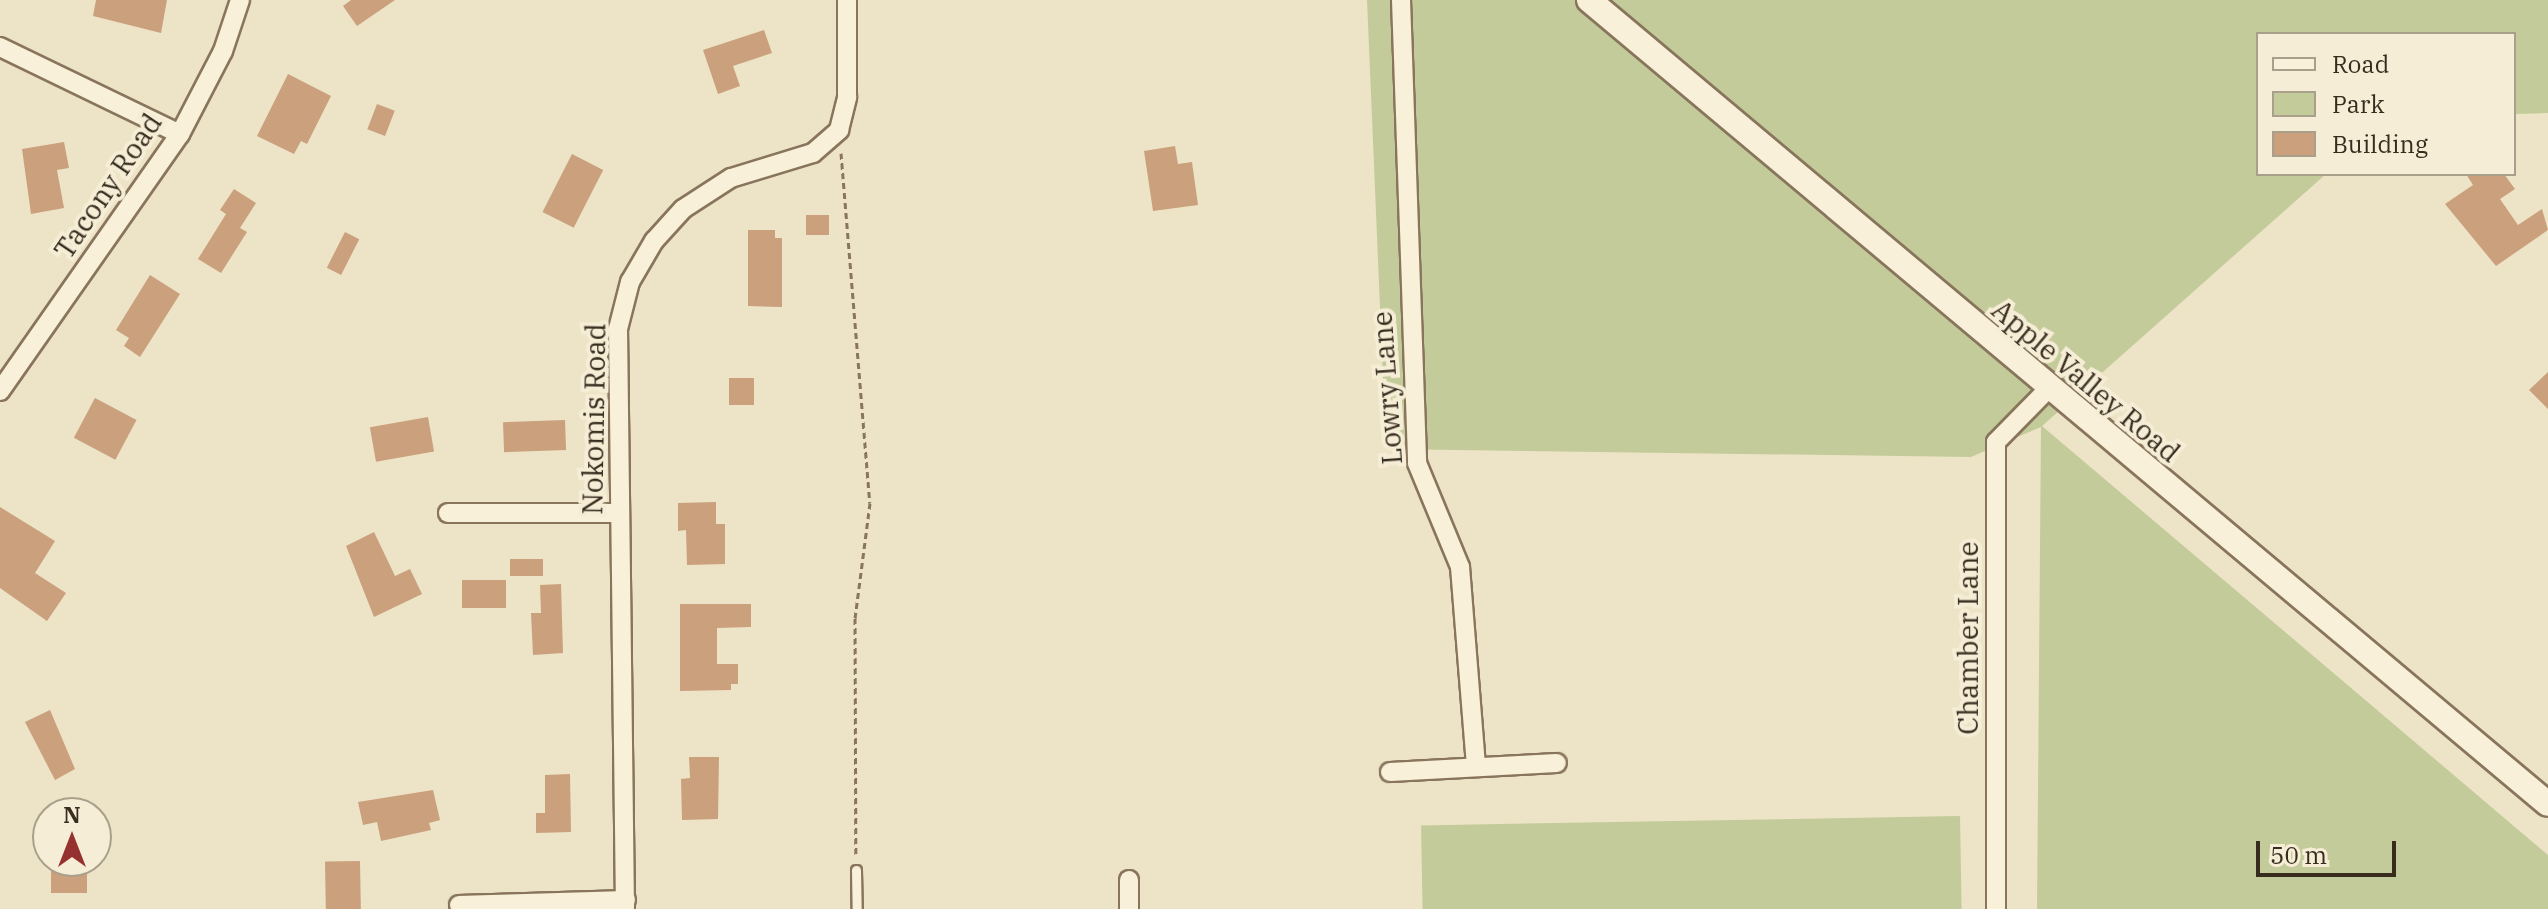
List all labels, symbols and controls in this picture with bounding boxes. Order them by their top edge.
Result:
legend [2256,32,2516,176]
text: Road [2332,48,2389,80]
text: Park [2332,88,2384,120]
street label: Tacony Road [47,107,169,265]
text: Building [2332,128,2428,160]
street label: Apple Valley Road [1985,293,2187,469]
street label: Lowry Lane [1365,310,1409,466]
street label: Nokomis Road [576,323,612,515]
street label: Chamber Lane [1951,541,1985,735]
north arrow [32,797,112,877]
text: N [63,800,81,829]
scale bar [2260,825,2400,875]
text: 50 m [2270,839,2327,871]

